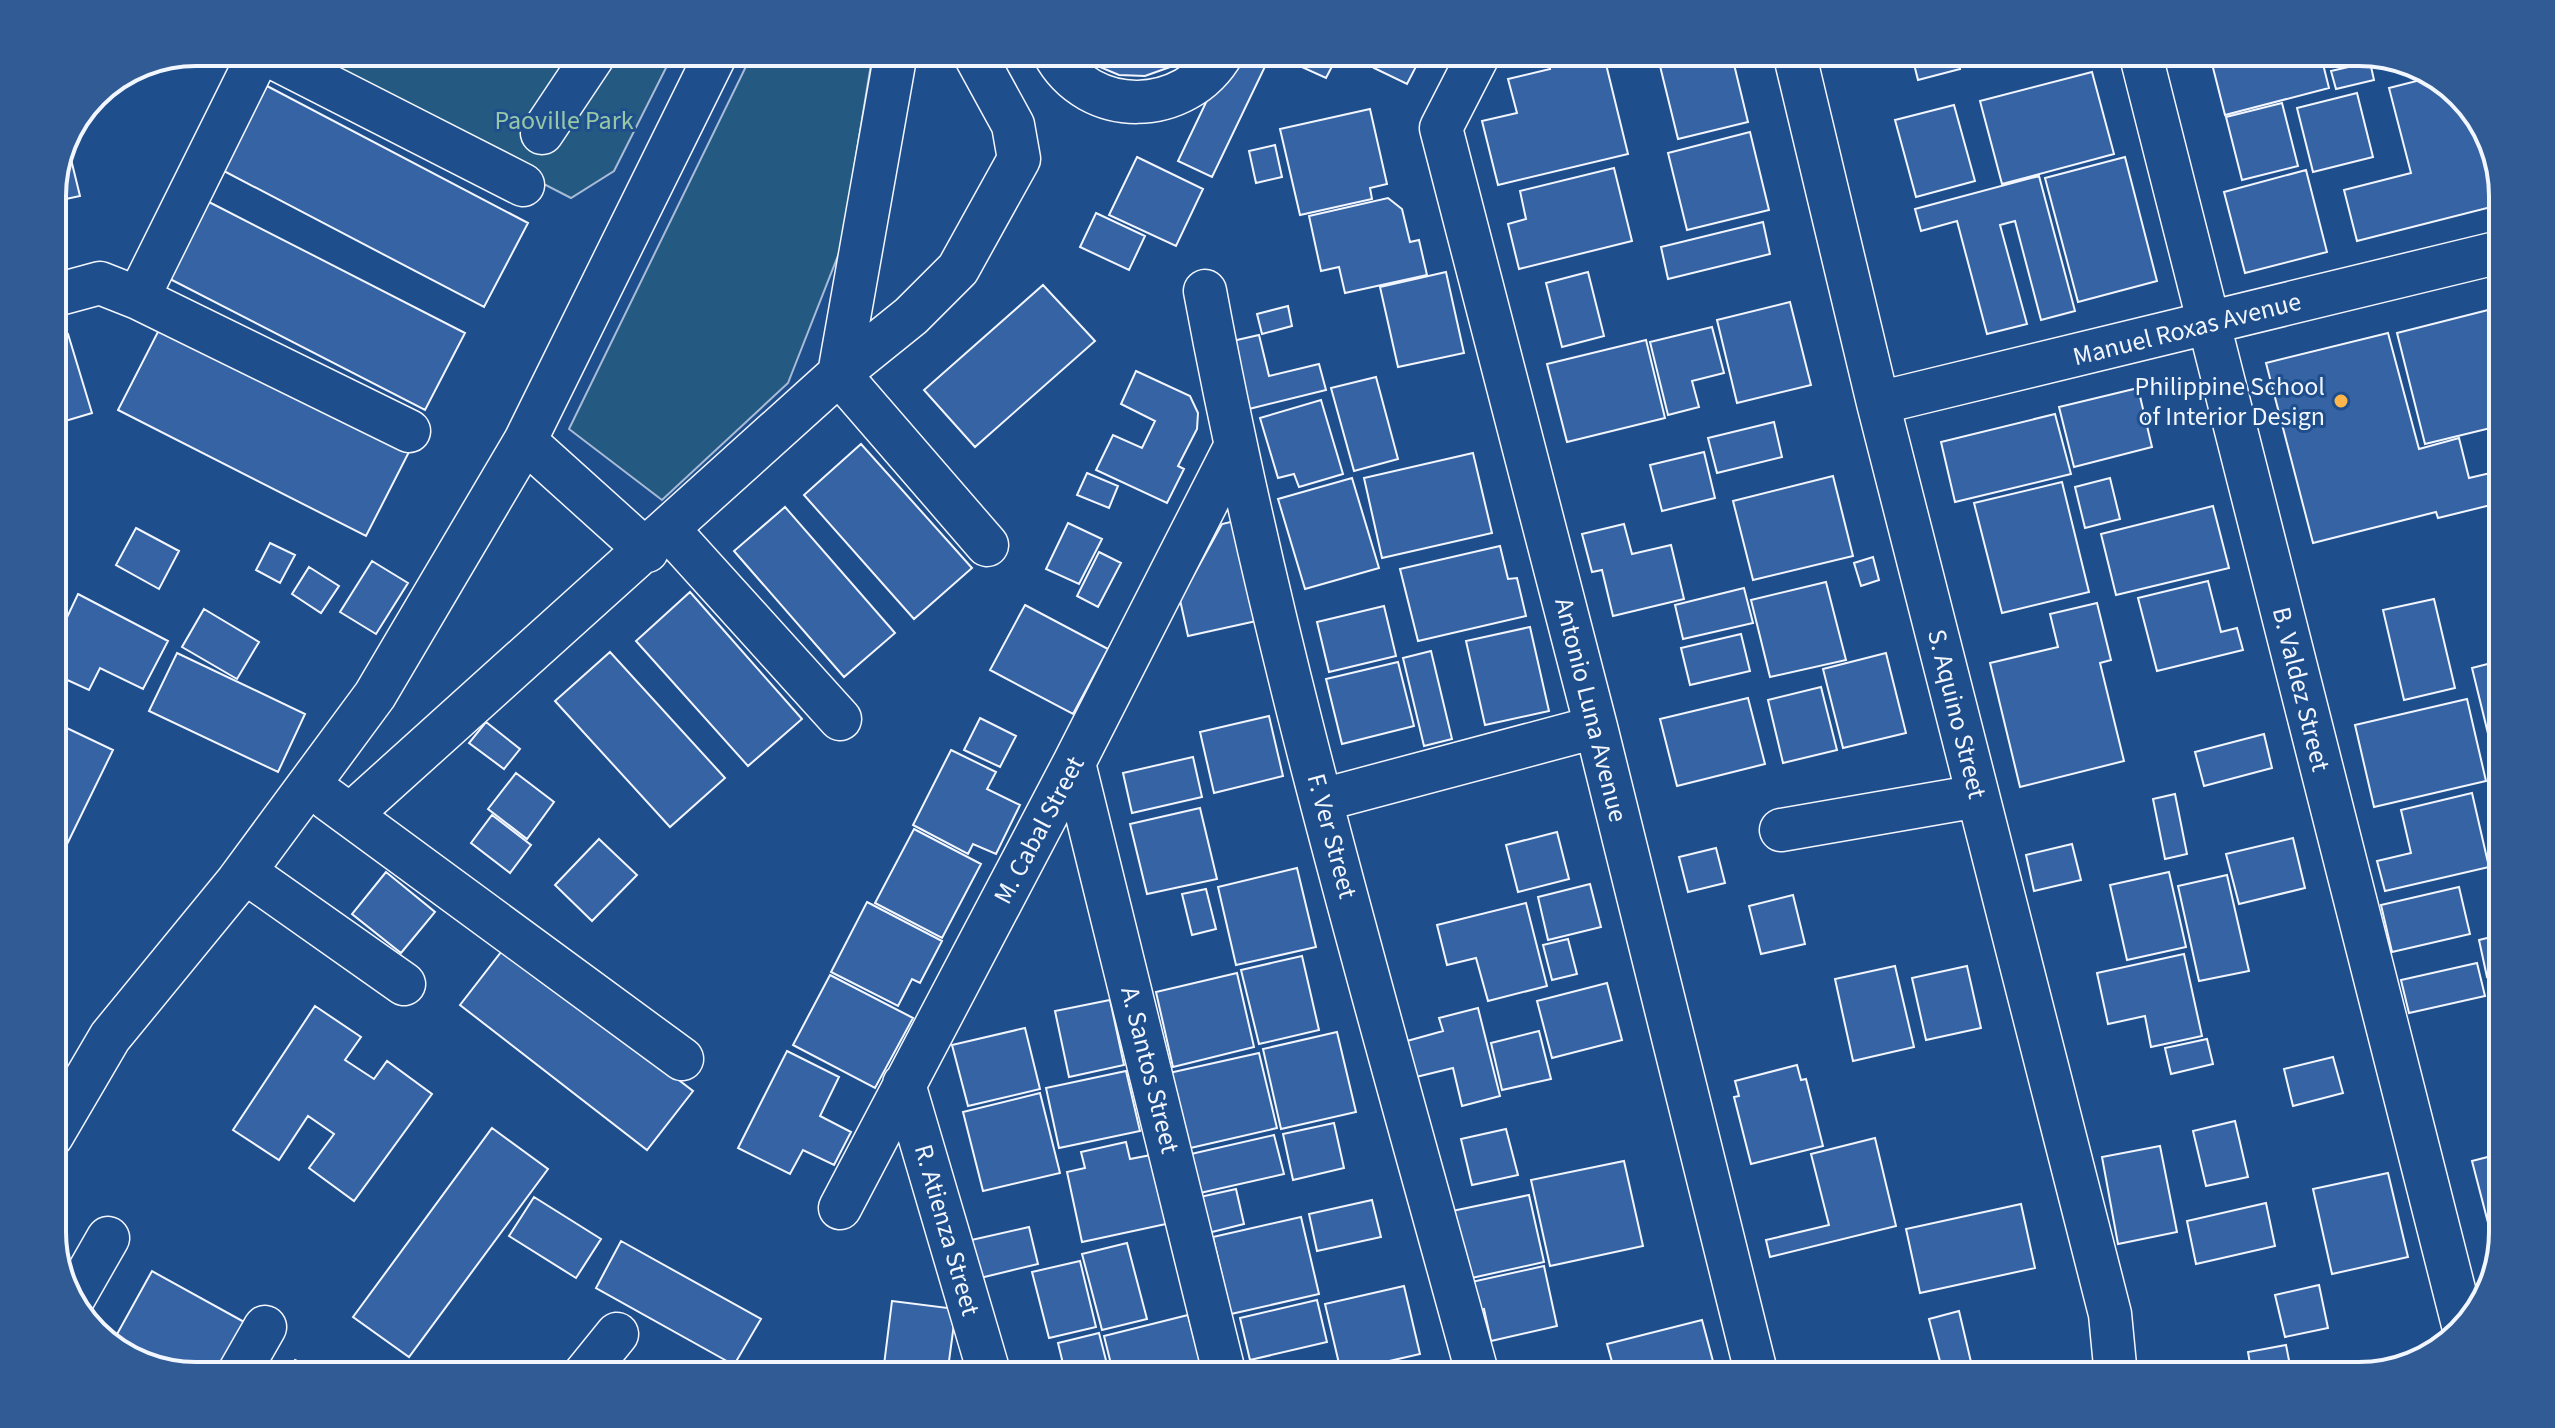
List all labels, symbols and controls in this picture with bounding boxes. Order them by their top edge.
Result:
park label: Paoville Park [494,102,634,139]
street label: Manuel Roxas Avenue [2069,283,2305,375]
place label: Philippine School of Interior Design [2134,368,2325,435]
marker: Philippine School of Interior Design [2332,392,2350,410]
street label: Antonio Luna Avenue [1545,594,1637,826]
street label: B. Valdez Street [2263,603,2339,775]
street label: S. Aquino Street [1918,625,1996,803]
street label: M. Cabal Street [984,749,1094,910]
street label: F. Ver Street [1298,769,1366,903]
street label: A. Santos Street [1111,983,1189,1157]
street label: R. Atienza Street [905,1140,989,1320]

